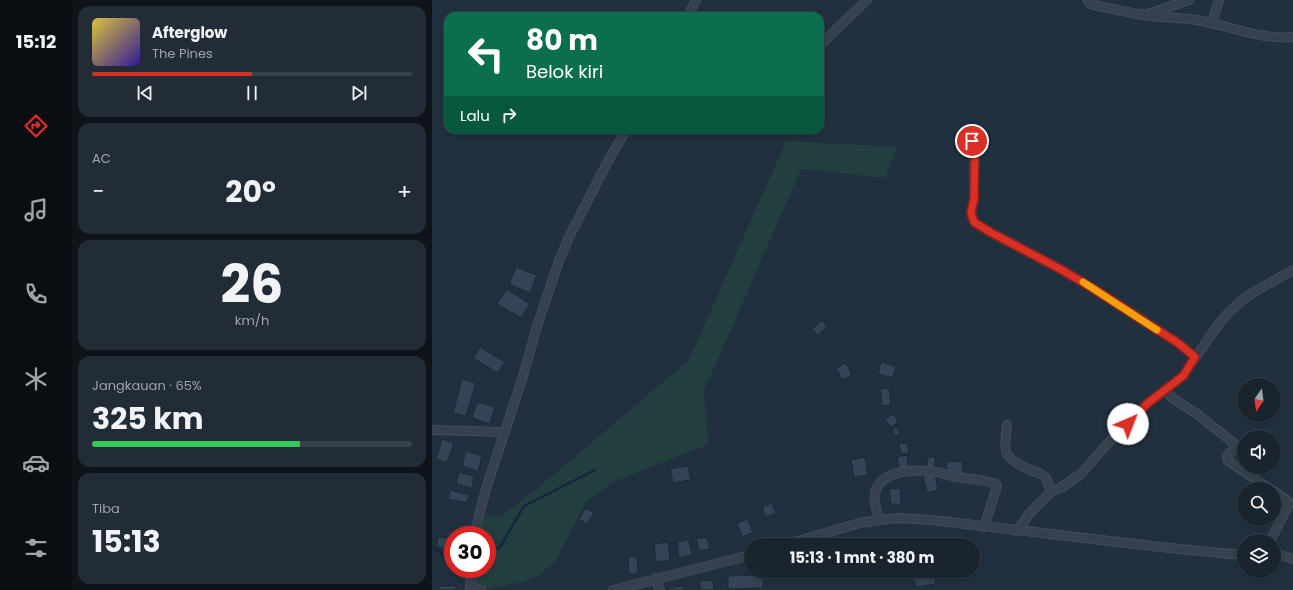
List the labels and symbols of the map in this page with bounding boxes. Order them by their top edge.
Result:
pin [955,124,989,158]
north arrow [1237,378,1281,422]
position arrow [1107,403,1149,445]
speed limit sign: 30 [444,526,496,578]

